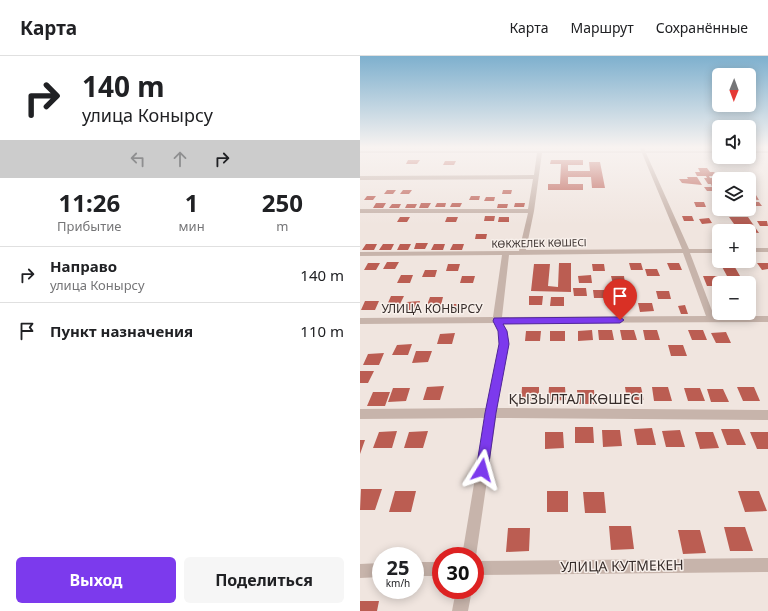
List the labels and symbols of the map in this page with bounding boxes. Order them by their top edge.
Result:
north arrow [712,68,756,112]
street label: КӨКЖЕЛЕК КӨШЕСІ [491,235,587,251]
pin [603,279,637,320]
street label: УЛИЦА КОНЫРСУ [381,300,483,317]
street label: ҚЫЗЫЛТАЛ КӨШЕСІ [509,389,643,408]
position arrow [461,449,503,491]
speed limit sign: 30 [432,547,484,599]
street label: УЛИЦА КУТМЕКЕН [560,555,684,576]

